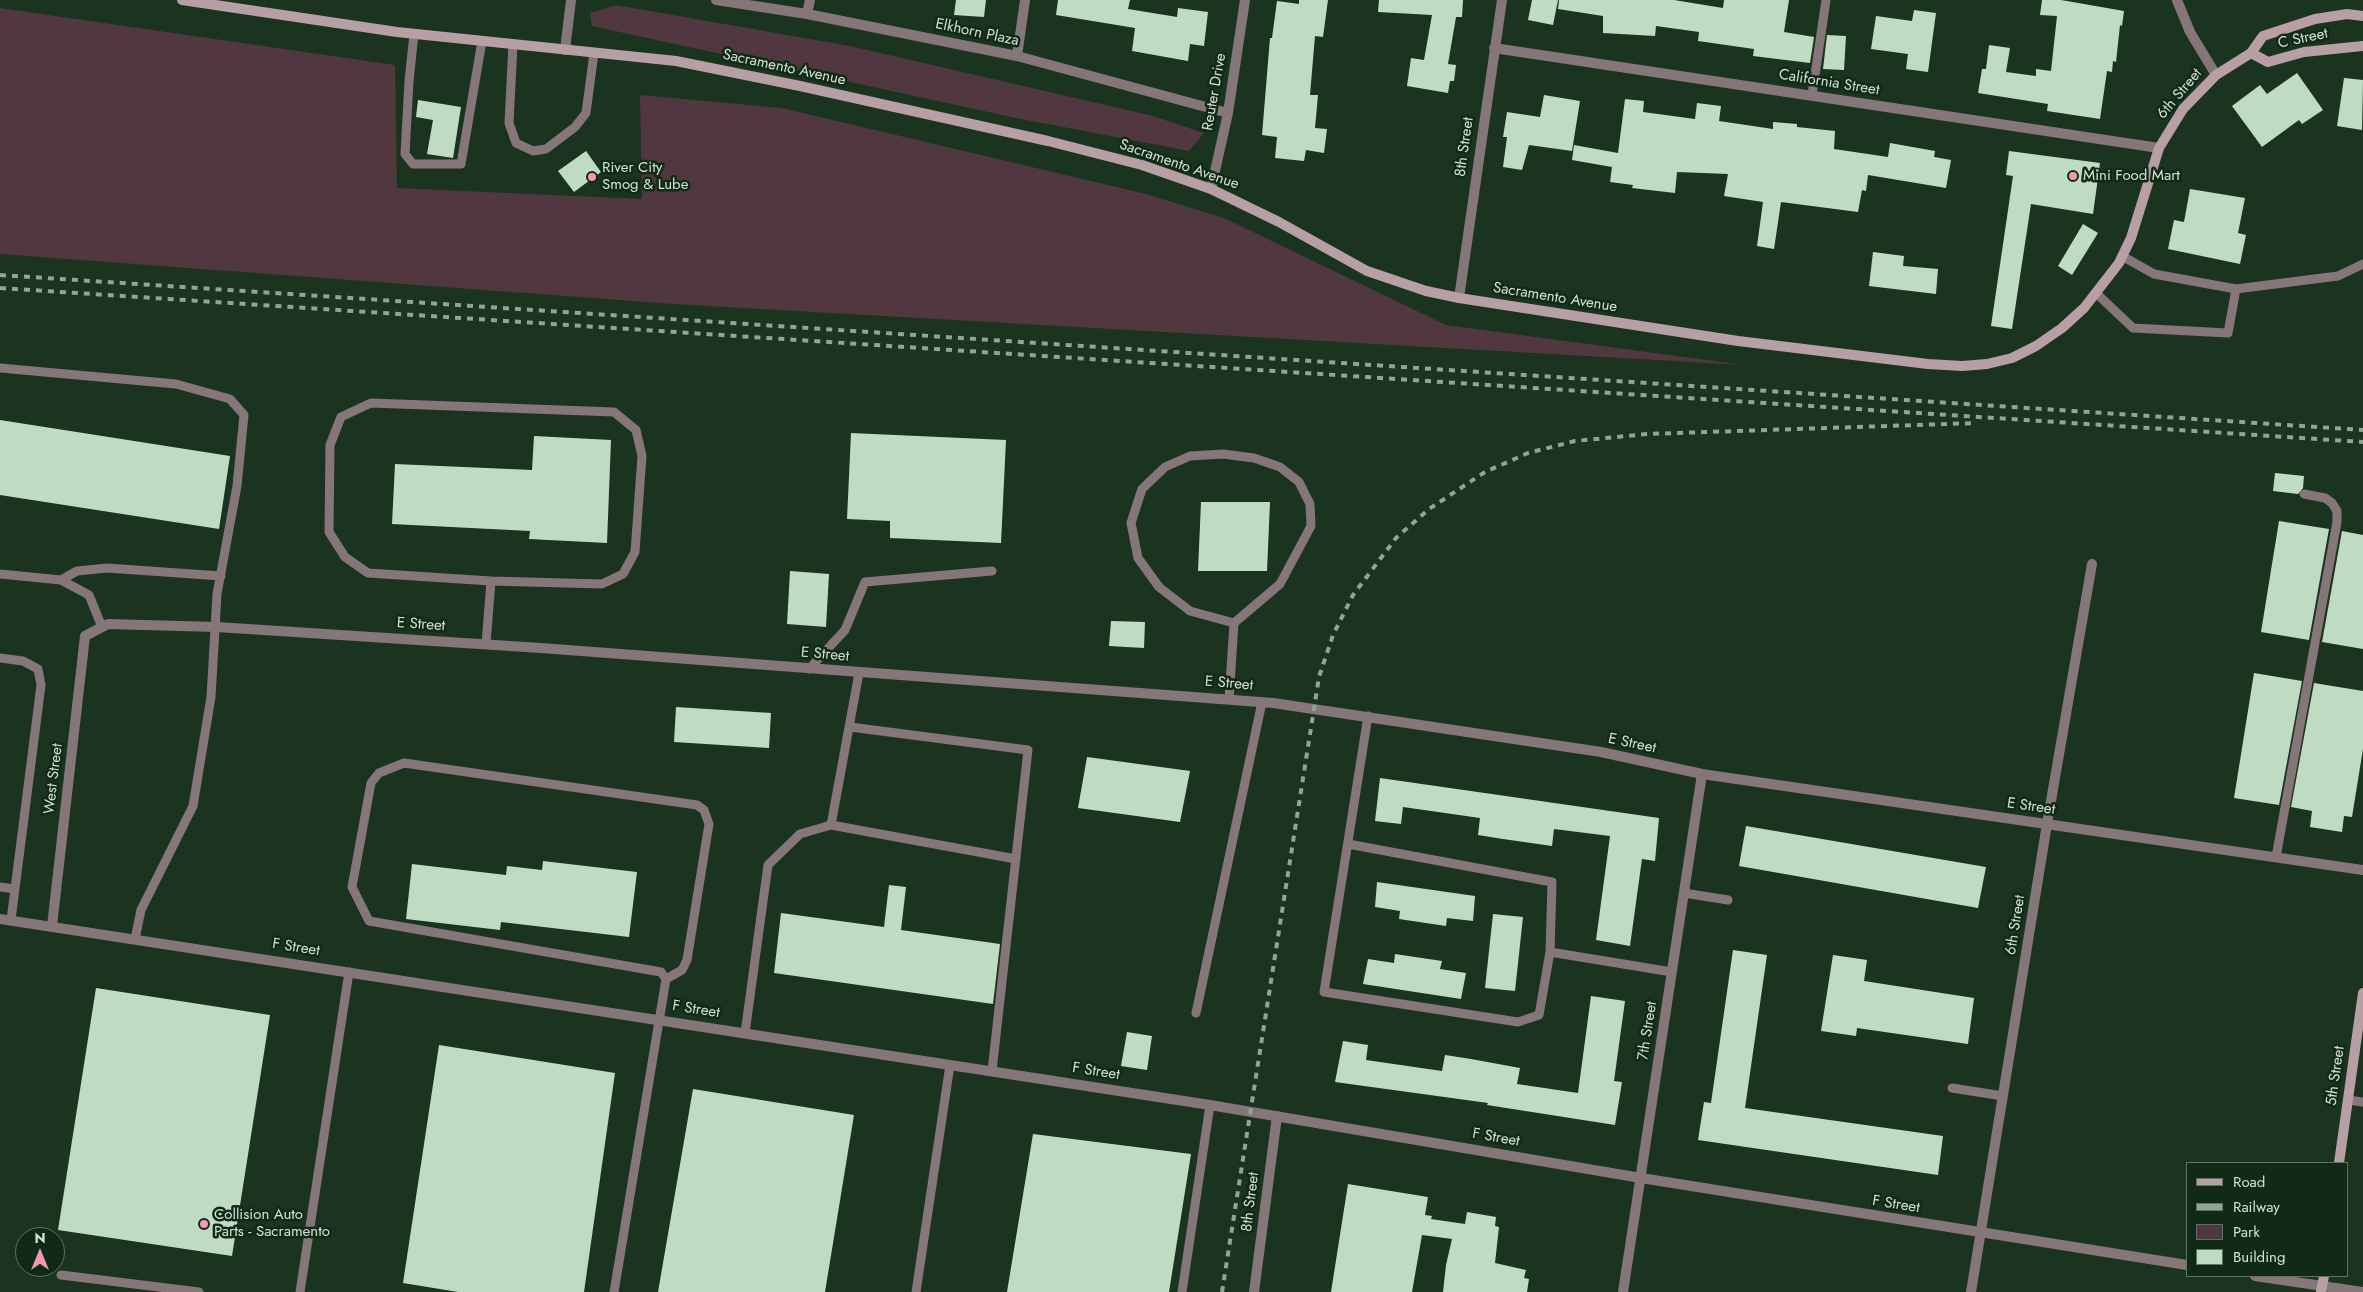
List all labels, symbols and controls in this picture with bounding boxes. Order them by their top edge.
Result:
street label: Elkhorn Plaza [934,15,1020,51]
street label: C Street [2276,25,2330,53]
street label: Sacramento Avenue [721,46,847,90]
street label: Reuter Drive [1199,52,1231,132]
street label: 6th Street [2154,65,2206,123]
street label: California Street [1777,66,1881,100]
street label: 8th Street [1452,116,1478,178]
street label: Sacramento Avenue [1117,136,1241,194]
place label: River City Smog & Lube [602,159,688,194]
place label: Mini Food Mart [2083,167,2180,185]
marker: Mini Food Mart [2067,170,2079,182]
marker: River City Smog & Lube [586,171,598,183]
street label: Sacramento Avenue [1492,279,1618,317]
street label: E Street [396,614,446,636]
street label: E Street [800,644,850,666]
street label: E Street [1204,673,1254,695]
street label: E Street [1606,730,1658,758]
street label: West Street [41,743,67,815]
street label: E Street [2006,795,2056,819]
street label: 6th Street [2002,894,2030,956]
street label: F Street [271,935,321,961]
street label: F Street [671,997,721,1023]
street label: 7th Street [1634,1000,1662,1062]
street label: 5th Street [2323,1045,2349,1107]
street label: F Street [1071,1059,1121,1085]
street label: F Street [1471,1125,1521,1151]
legend [2186,1162,2348,1277]
street label: 8th Street [1238,1171,1264,1233]
text: Road [2233,1171,2265,1193]
street label: F Street [1871,1192,1921,1218]
text: Railway [2233,1196,2280,1218]
place label: Collision Auto Parts - Sacramento [214,1206,330,1241]
marker: Collision Auto Parts - Sacramento [198,1218,210,1230]
text: Park [2233,1221,2260,1243]
north arrow [15,1227,65,1277]
text: N [34,1228,46,1248]
text: Building [2233,1246,2285,1268]

